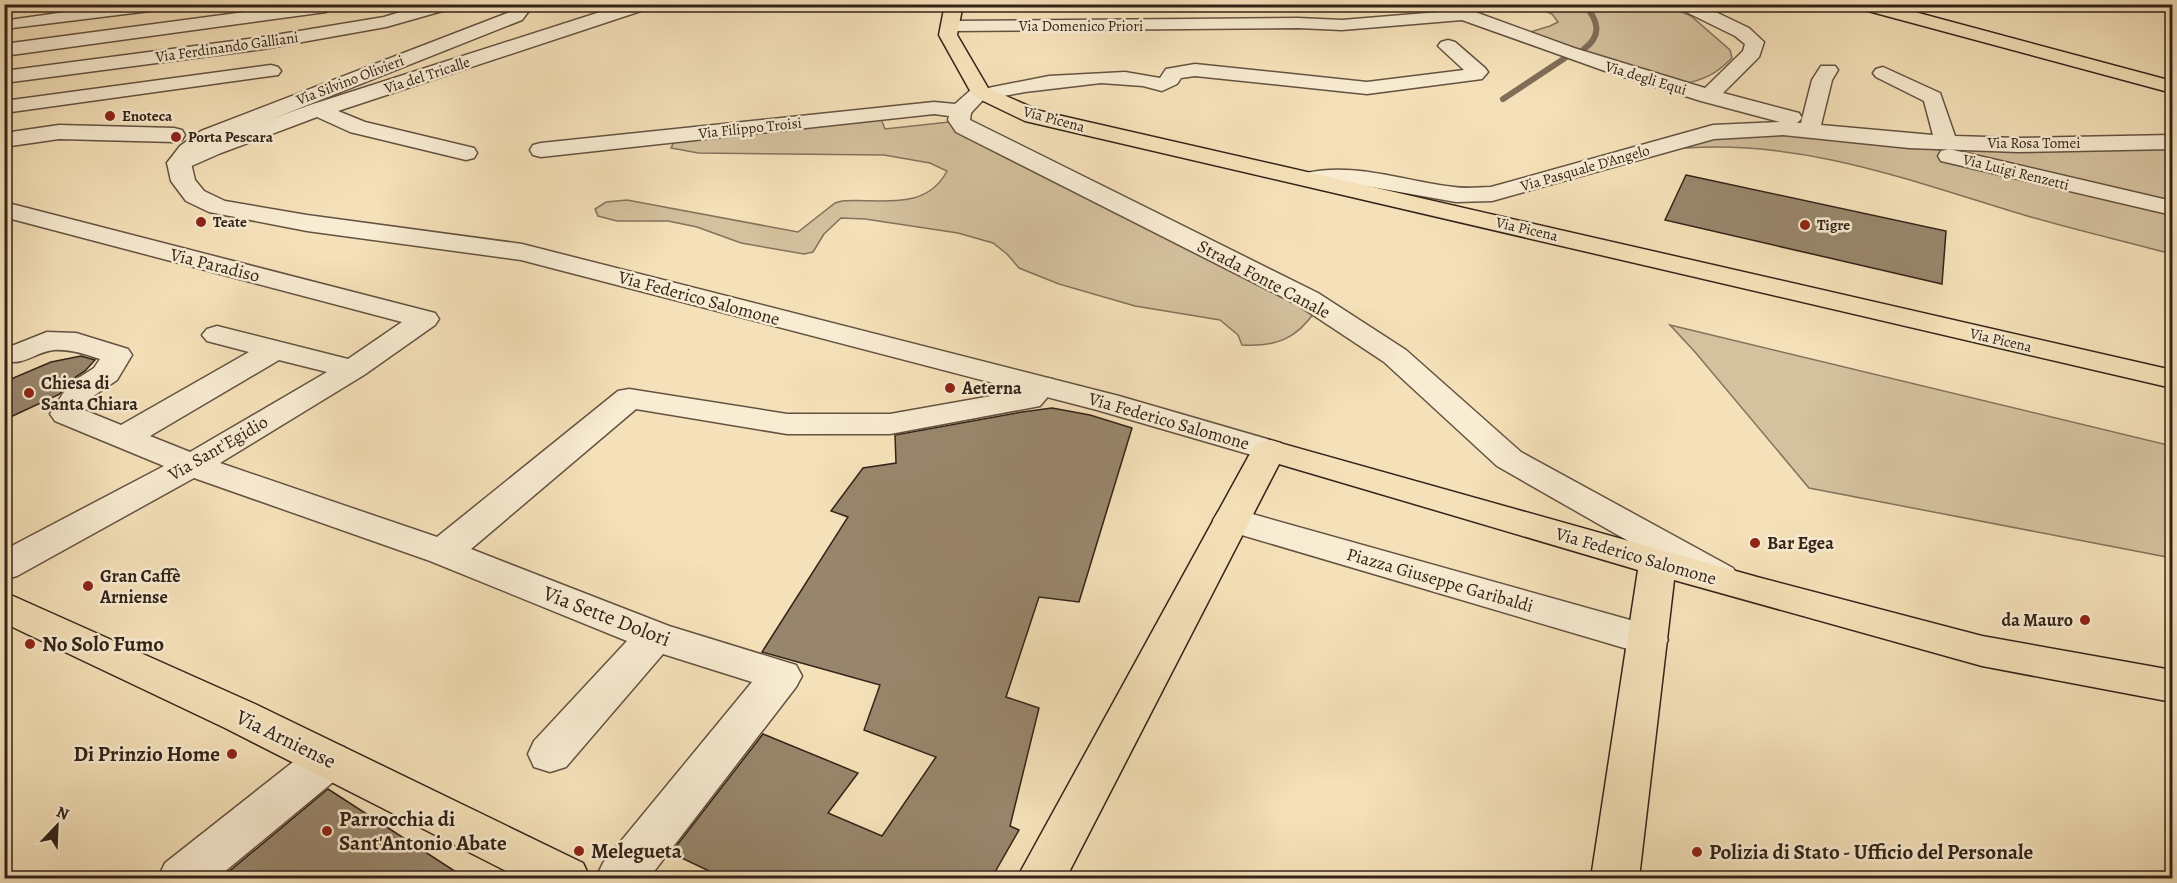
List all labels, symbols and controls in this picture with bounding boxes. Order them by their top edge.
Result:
street label: Via Domenico Priori [1018,16,1143,36]
street label: Via Ferdinando Galliani [153,27,300,67]
street label: Via Silvino Olivieri [292,50,407,110]
street label: Via del Tricalle [381,52,473,99]
street label: Via degli Equi [1602,56,1689,100]
street label: Via Picena [1020,101,1087,137]
place label: Enoteca [122,106,173,126]
marker: Enoteca [103,109,117,123]
street label: Via Filippo Troisi [696,113,803,143]
place label: Porta Pescara [188,127,274,147]
marker: Porta Pescara [169,130,183,144]
street label: Via Rosa Tomei [1986,133,2081,153]
street label: Via Pasquale D'Angelo [1517,140,1652,196]
street label: Via Luigi Renzetti [1960,149,2071,195]
place label: Teate [213,212,247,232]
street label: Via Picena [1493,212,1560,246]
marker: Teate [194,215,208,229]
place label: Tigre [1817,215,1850,235]
marker: Tigre [1798,218,1812,232]
street label: Strada Fonte Canale [1193,234,1335,324]
street label: Via Paradiso [167,242,262,288]
street label: Via Federico Salomone [615,265,782,331]
street label: Via Picena [1967,323,2034,357]
place label: Chiesa di Santa Chiara [41,371,138,416]
place label: Aeterna [961,376,1022,400]
marker: Aeterna [943,381,957,395]
marker: Chiesa di Santa Chiara [22,386,36,400]
street label: Via Federico Salomone [1085,386,1252,455]
street label: Via Sant'Egidio [163,410,272,487]
street label: Via Federico Salomone [1552,521,1719,590]
place label: Bar Egea [1767,531,1834,555]
marker: Bar Egea [1748,536,1762,550]
street label: Piazza Giuseppe Garibaldi [1344,542,1536,618]
place label: Gran Caffè Arniense [99,564,180,609]
marker: Gran Caffè Arniense [81,579,95,593]
street label: Via Sette Dolori [538,579,675,653]
place label: da Mauro [2002,608,2073,632]
marker: da Mauro [2078,613,2092,627]
place label: No Solo Fumo [42,630,164,658]
marker: No Solo Fumo [23,637,37,651]
street label: Via Arniense [230,702,341,775]
place label: Di Prinzio Home [73,740,220,768]
marker: Di Prinzio Home [225,747,239,761]
north arrow [27,796,87,856]
text: N [53,801,72,826]
place label: Parrocchia di Sant'Antonio Abate [339,805,507,857]
marker: Parrocchia di Sant'Antonio Abate [320,824,334,838]
place label: Melegueta [591,837,683,865]
place label: Polizia di Stato - Ufficio del Personale [1709,838,2034,866]
marker: Melegueta [572,844,586,858]
marker: Polizia di Stato - Ufficio del Personale [1690,845,1704,859]

